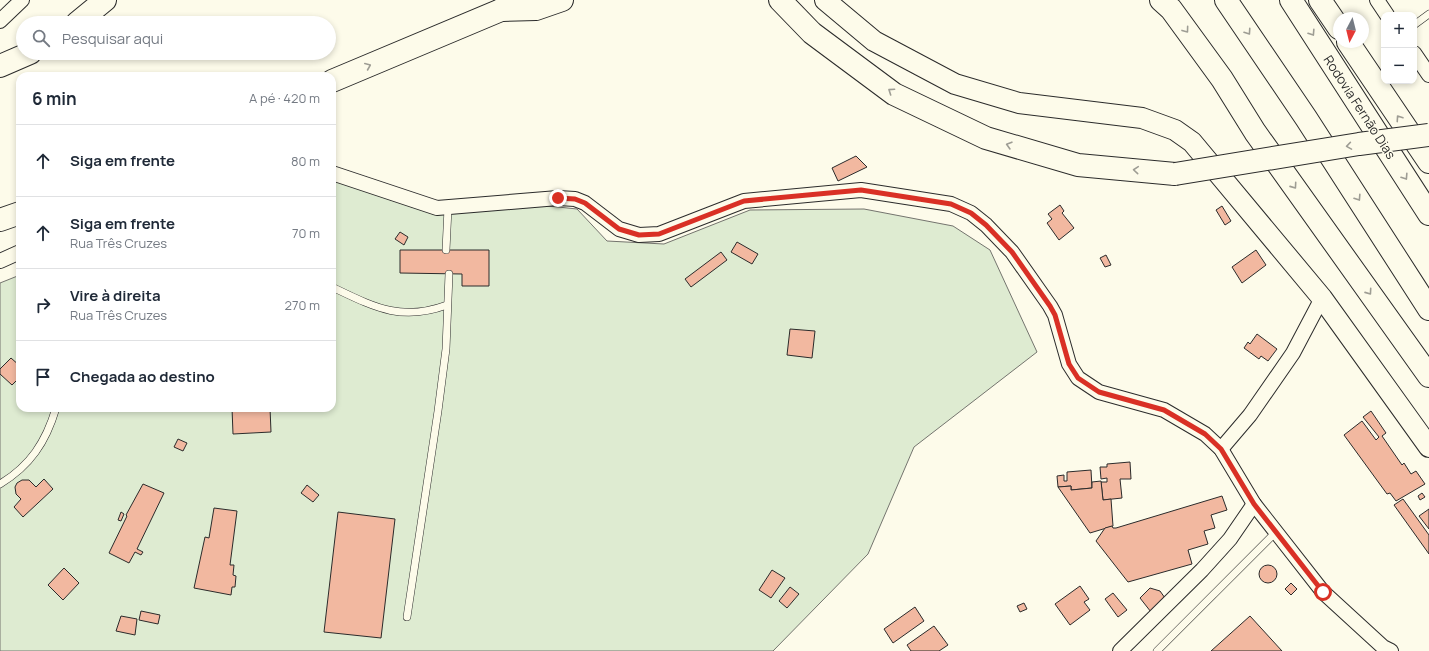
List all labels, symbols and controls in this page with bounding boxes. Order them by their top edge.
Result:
north arrow [1333,12,1369,48]
map controls [1381,12,1417,84]
button: + [1381,12,1417,48]
search box [16,16,336,60]
one-way arrow [1181,26,1189,33]
icon: search [30,27,52,49]
text: Pesquisar aqui [62,28,163,49]
one-way arrow [1243,28,1250,35]
one-way arrow [1307,29,1315,36]
button: − [1381,48,1417,84]
street label: Rodovia Fernão Dias [1320,52,1400,162]
one-way arrow [364,63,371,71]
text: 6 min [32,87,77,110]
text: A pé · 420 m [249,89,320,107]
one-way arrow [888,89,895,96]
one-way arrow [1397,115,1404,122]
one-way arrow [1006,141,1013,150]
one-way arrow [1346,141,1352,150]
icon: ahead [32,150,54,172]
text: Siga em frente [70,150,175,171]
text: 80 m [291,152,320,170]
one-way arrow [1133,166,1139,175]
one-way arrow [1400,173,1408,180]
one-way arrow [1289,182,1296,189]
route end [549,189,567,207]
one-way arrow [1353,194,1361,201]
text: Siga em frente [70,213,175,234]
icon: ahead [32,222,54,244]
text: 70 m [292,224,320,242]
text: Rua Três Cruzes [70,234,167,252]
text: Vire à direita [70,285,161,306]
one-way arrow [1365,288,1372,295]
icon: right [32,294,54,316]
text: 270 m [285,296,320,314]
text: Rua Três Cruzes [70,306,167,324]
icon: arrive [32,366,54,388]
text: Chegada ao destino [70,366,215,387]
route start [1314,583,1332,601]

